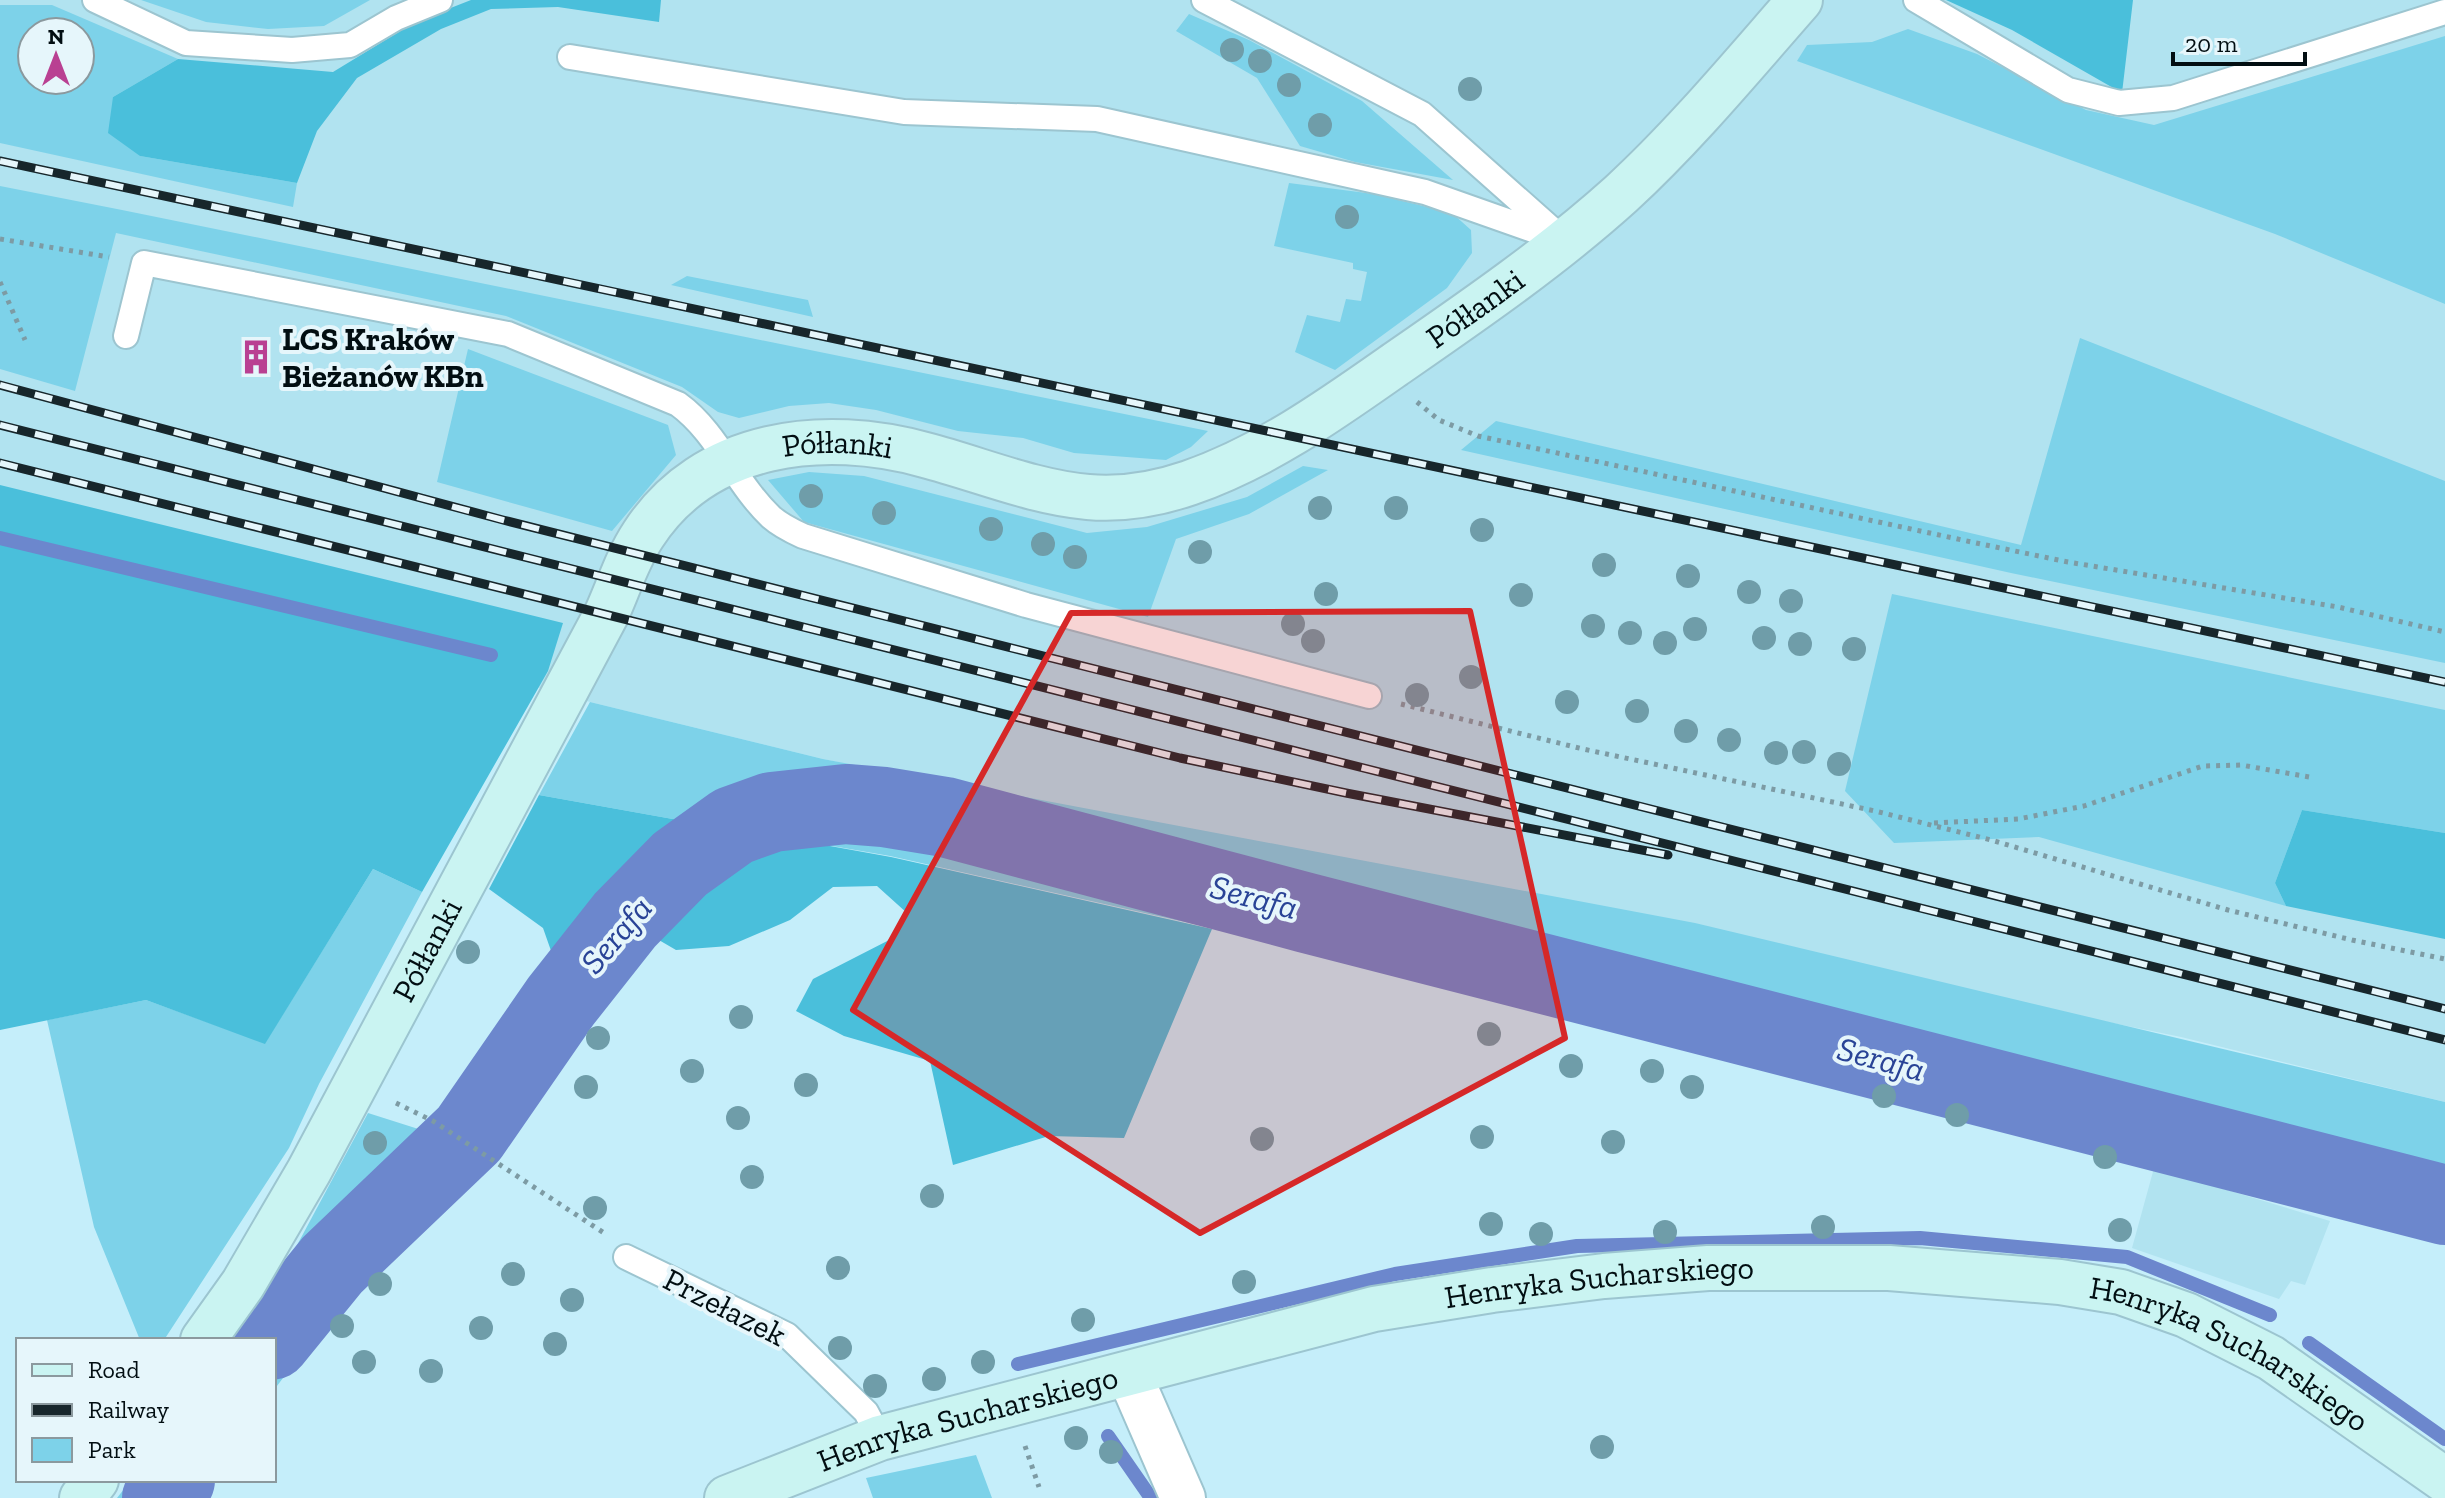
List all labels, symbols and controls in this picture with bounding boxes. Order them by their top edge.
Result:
north arrow [16,16,96,96]
scale bar [2173,16,2305,66]
text: N [48,23,65,50]
text: 20 m [2185,29,2238,58]
street label: Półłanki [1419,261,1531,356]
place label: LCS Kraków Bieżanów KBn [282,320,484,395]
building icon: LCS Kraków Bieżanów KBn [237,338,275,376]
street label: Półłanki [780,423,896,466]
water label: Serafa [1206,866,1302,928]
water label: Serafa [571,888,661,982]
street label: Półłanki [384,892,470,1008]
water label: Serafa [1833,1028,1929,1090]
street label: Henryka Sucharskiego [1442,1249,1754,1316]
street label: Przełazek [657,1260,793,1354]
street label: Henryka Sucharskiego [2087,1268,2376,1440]
legend [16,1338,276,1482]
text: Road [88,1355,140,1384]
street label: Henryka Sucharskiego [812,1358,1122,1480]
text: Railway [88,1395,170,1424]
text: Park [88,1435,136,1464]

